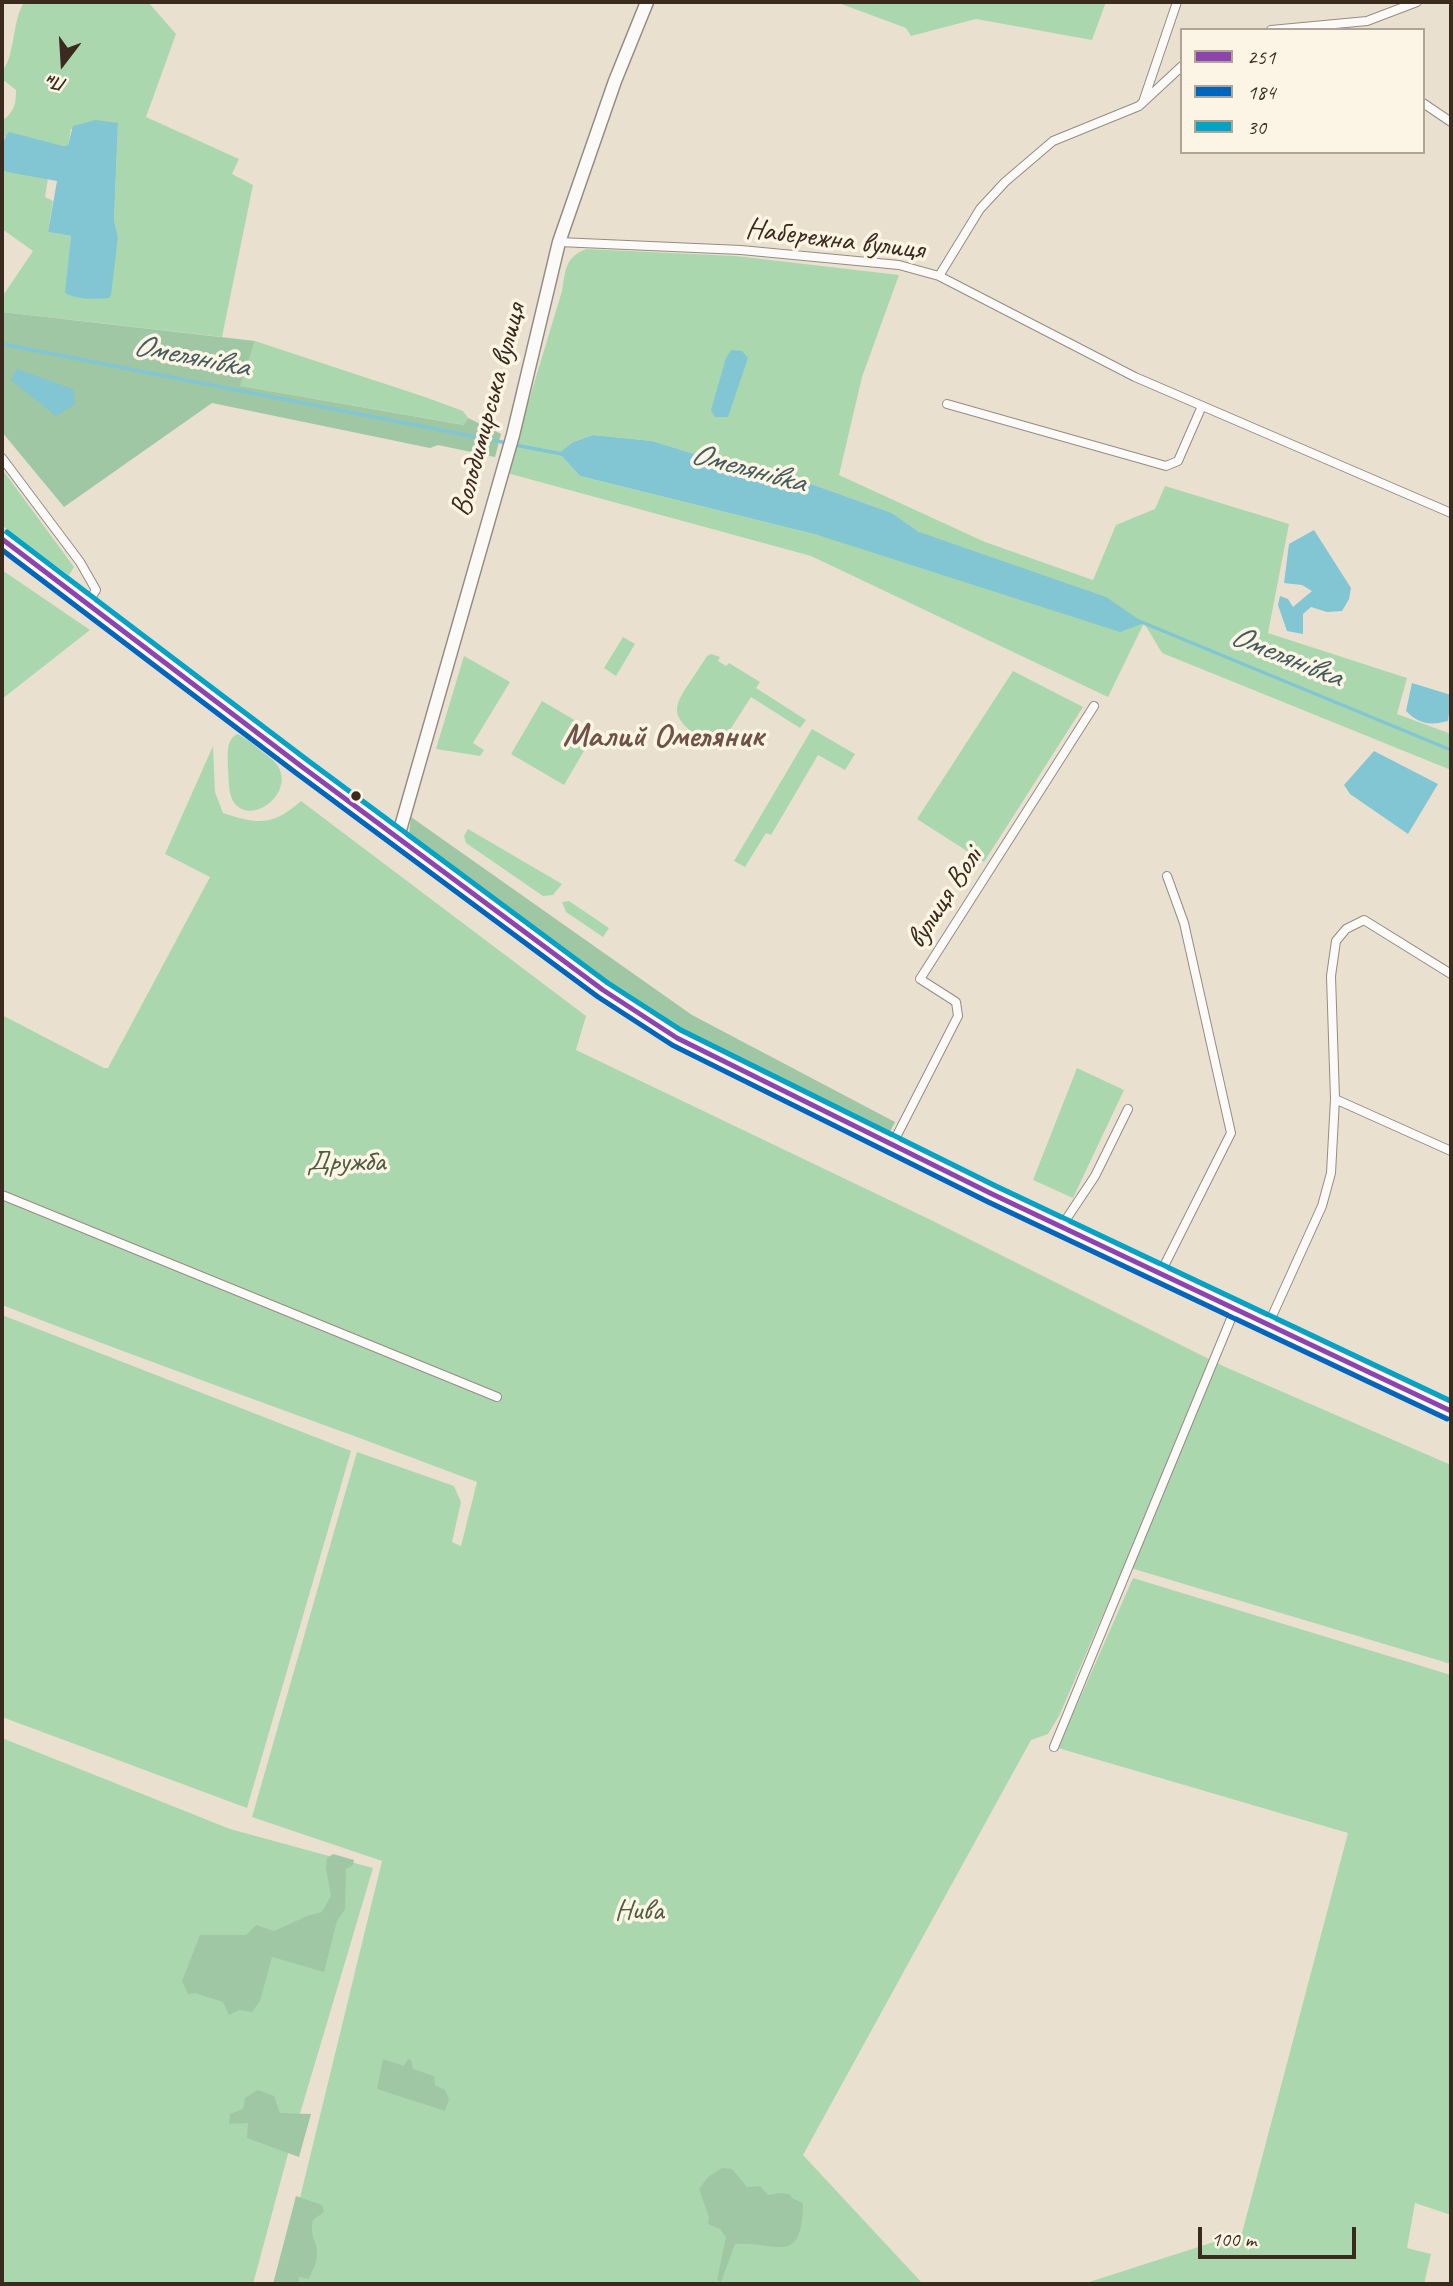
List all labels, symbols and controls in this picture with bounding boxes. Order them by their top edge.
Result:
north arrow [28,28,98,98]
legend [1180,28,1425,154]
text: 251 [1247,44,1275,70]
text: Пн [44,69,70,97]
text: 184 [1247,79,1275,105]
text: 30 [1247,114,1266,140]
street label: Набережна вулиця [744,211,926,269]
street label: Володимирська вулиця [443,300,535,520]
water label: Омелянівка [130,327,252,387]
water label: Омелянівка [687,435,809,503]
water label: Омелянівка [1225,617,1347,697]
district label: Малий Омеляник [563,717,763,757]
unlabelled marker [349,789,363,803]
street label: вулиця Волі [899,841,991,955]
park label: Дружба [307,1144,385,1180]
park label: Нива [614,1893,664,1929]
scale bar [1201,2212,1358,2256]
text: 100 m [1211,2226,1256,2252]

